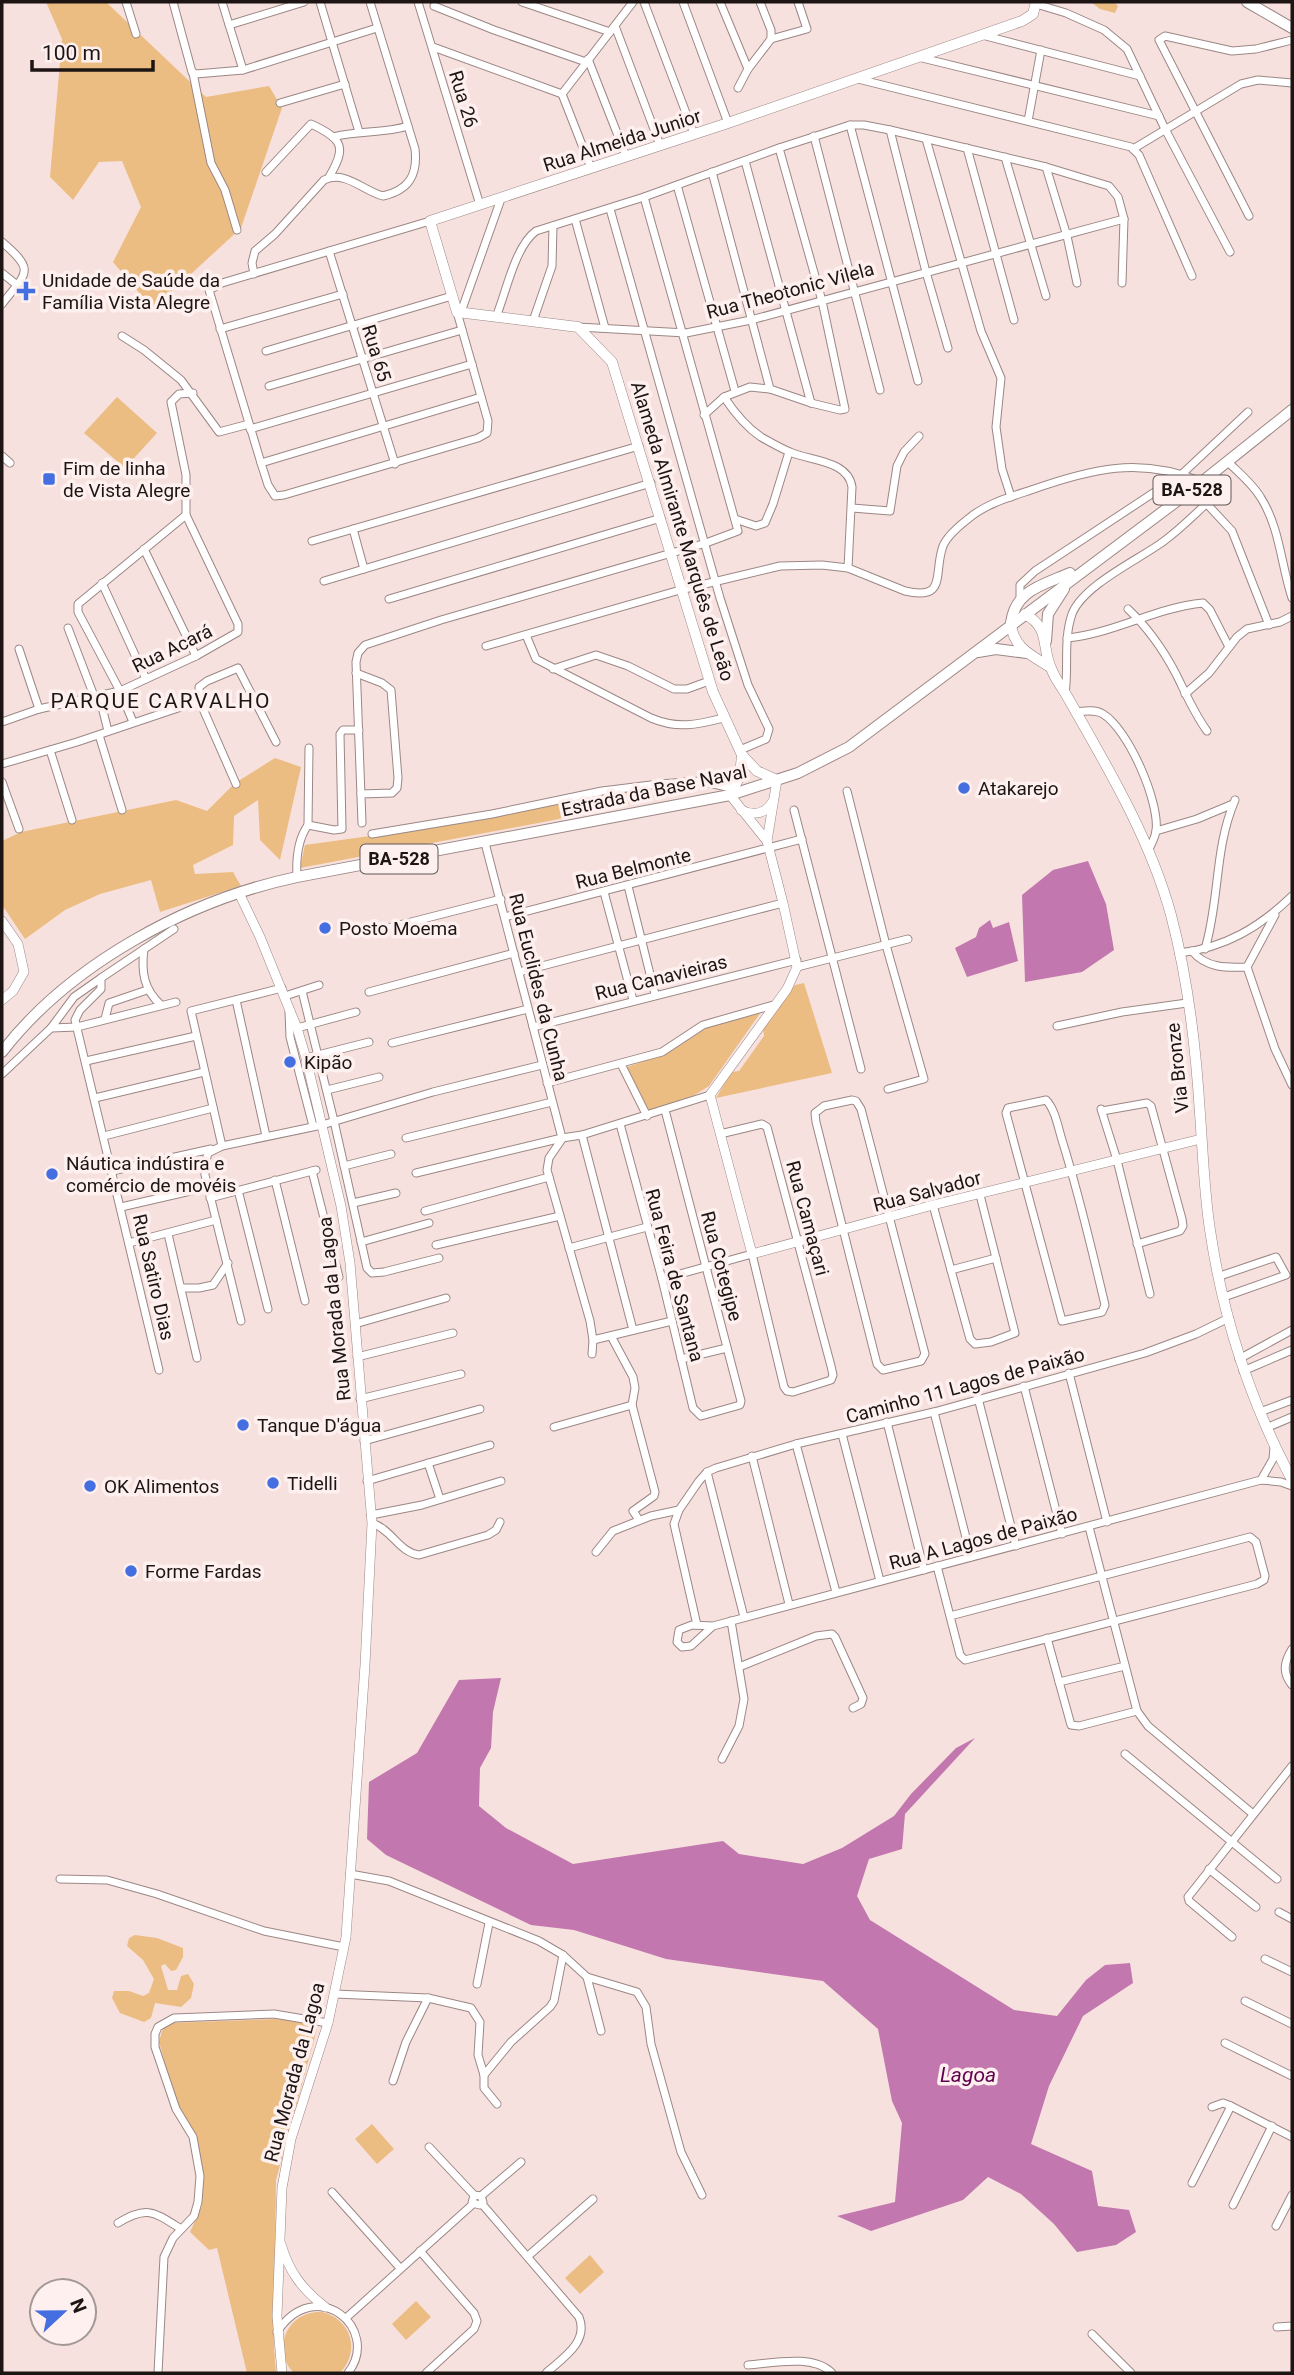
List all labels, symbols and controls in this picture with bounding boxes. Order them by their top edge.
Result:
scale bar [32,28,152,72]
text: 100 m [42,41,101,65]
street label: Rua 26 [444,68,483,131]
street label: Rua Almeida Junior [540,104,705,177]
street label: Rua Theotonic Vilela [704,257,876,324]
place label: Unidade de Saúde da Família Vista Alegre [42,269,220,314]
marker: Unidade de Saúde da Família Vista Alegre [16,281,36,301]
street label: Rua 65 [357,322,396,385]
street label: Alameda Almirante Marquês de Leão [626,379,739,684]
place label: Fim de linha de Vista Alegre [63,457,190,502]
marker: Fim de linha de Vista Alegre [41,471,57,487]
road number: BA-528 [1154,476,1230,504]
street label: Rua Acará [128,619,216,678]
district label: PARQUE CARVALHO [51,689,271,713]
street label: Estrada da Base Naval [559,760,749,821]
place label: Atakarejo [978,777,1058,800]
marker: Atakarejo [956,780,972,796]
street label: Rua Belmonte [573,843,693,894]
road number: BA-528 [360,844,438,874]
street label: Rua Euclides da Cunha [504,891,573,1083]
place label: Posto Moema [339,917,458,940]
marker: Posto Moema [317,920,333,936]
street label: Rua Canavieiras [593,950,730,1005]
street label: Via Bronze [1161,1022,1194,1114]
place label: Kipão [304,1051,352,1074]
marker: Kipão [282,1054,298,1070]
place label: Náutica indústira e comércio de movéis [66,1152,236,1197]
street label: Rua Camaçari [781,1158,834,1278]
marker: Náutica indústira e comércio de movéis [44,1166,60,1182]
street label: Rua Salvador [871,1166,984,1217]
street label: Rua Feira de Santana [640,1186,709,1364]
street label: Rua Cotegipe [696,1209,747,1324]
street label: Rua Satiro Dias [128,1212,179,1342]
street label: Rua Morada da Lagoa [313,1216,356,1402]
street label: Caminho 11 Lagos de Paixão [843,1343,1087,1428]
place label: Tanque D'água [257,1414,381,1437]
marker: Tanque D'água [235,1417,251,1433]
place label: Tidelli [287,1472,338,1495]
place label: OK Alimentos [104,1475,219,1498]
marker: Tidelli [265,1475,281,1491]
marker: OK Alimentos [82,1478,98,1494]
street label: Rua A Lagos de Paixão [887,1502,1080,1575]
place label: Forme Fardas [145,1560,262,1583]
marker: Forme Fardas [123,1563,139,1579]
street label: Rua Morada da Lagoa [259,1980,330,2164]
water label: Lagoa [940,2063,996,2087]
north arrow [28,2277,98,2347]
text: N [65,2295,91,2316]

